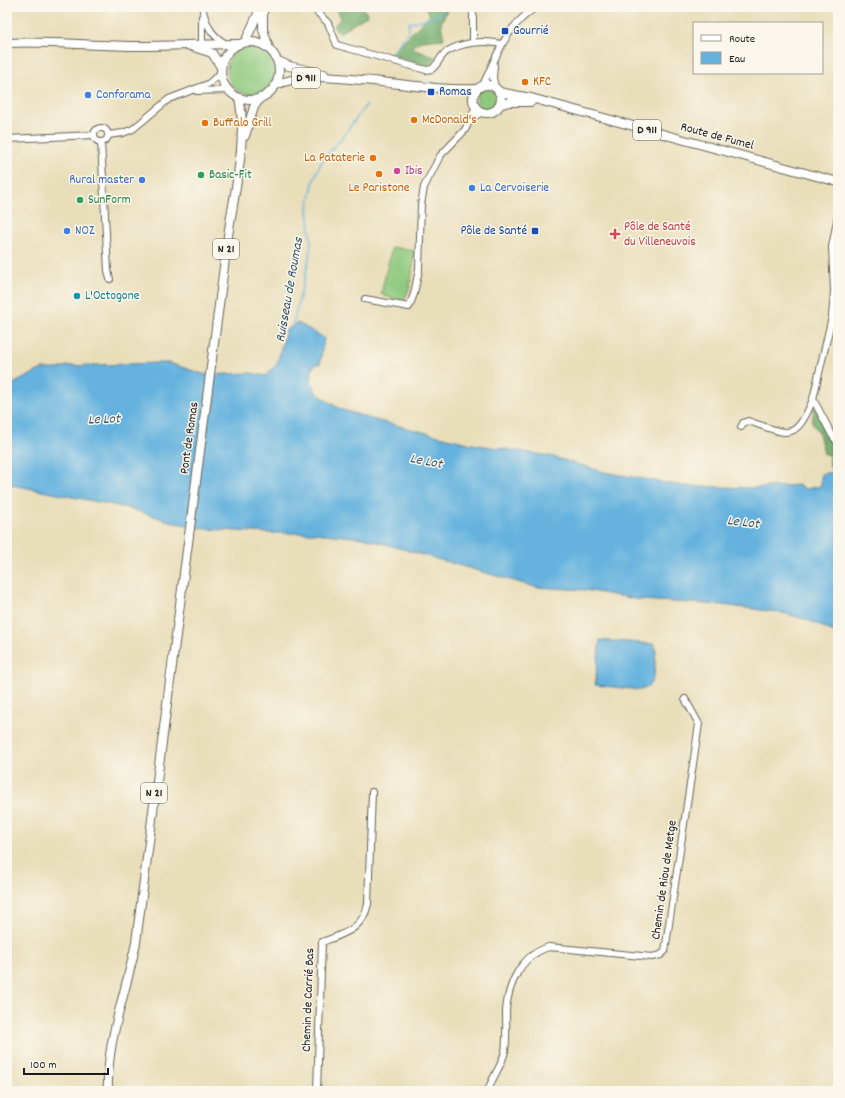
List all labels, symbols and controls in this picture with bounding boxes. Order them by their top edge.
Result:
place label: Gourrié [513,22,549,41]
legend [693,22,823,74]
marker: Gourrié [500,26,510,36]
text: Route [729,31,755,48]
text: Eau [729,51,745,68]
road number: D 911 [292,68,320,88]
place label: KFC [533,73,552,92]
marker: KFC [520,77,530,87]
place label: Romas [439,83,472,102]
place label: Conforama [96,86,151,105]
marker: Romas [426,87,436,97]
marker: Conforama [83,90,93,100]
place label: McDonald's [422,111,477,130]
place label: Buffalo Grill [213,114,271,133]
marker: McDonald's [409,115,419,125]
marker: Buffalo Grill [200,118,210,128]
street label: Route de Fumel [678,118,756,156]
road number: D 911 [633,120,661,140]
place label: La Pataterie [304,149,365,168]
marker: La Pataterie [368,153,378,163]
place label: Ibis [405,162,423,181]
place label: Basic-Fit [209,166,252,185]
marker: Ibis [392,166,402,176]
marker: Le Paristone [374,169,384,179]
marker: Basic-Fit [196,170,206,180]
place label: Rural master [69,171,134,190]
marker: Rural master [137,175,147,185]
place label: Le Paristone [349,179,410,198]
place label: La Cervoiserie [480,179,549,198]
marker: La Cervoiserie [467,183,477,193]
place label: SunForm [88,191,131,210]
marker: SunForm [75,195,85,205]
place label: Pôle de Santé du Villeneuvois [624,218,696,252]
place label: NOZ [75,222,95,241]
place label: Pôle de Santé [460,222,527,241]
marker: NOZ [62,226,72,236]
marker: Pôle de Santé [530,226,540,236]
marker: Pôle de Santé du Villeneuvois [609,228,621,240]
water label: Ruisseau de Roumas [271,235,309,344]
road number: N 21 [213,239,239,259]
place label: L'Octogone [85,287,140,306]
marker: L'Octogone [72,291,82,301]
street label: Pont de Romas [176,401,204,475]
water label: Le Lot [88,409,122,431]
water label: Le Lot [408,449,446,475]
water label: Le Lot [726,511,762,535]
road number: N 21 [141,783,167,803]
street label: Chemin de Riou de Metge [647,819,683,941]
street label: Chemin de Carrié Bas [298,948,320,1052]
scale bar [24,1050,108,1076]
text: 100 m [30,1057,57,1074]

